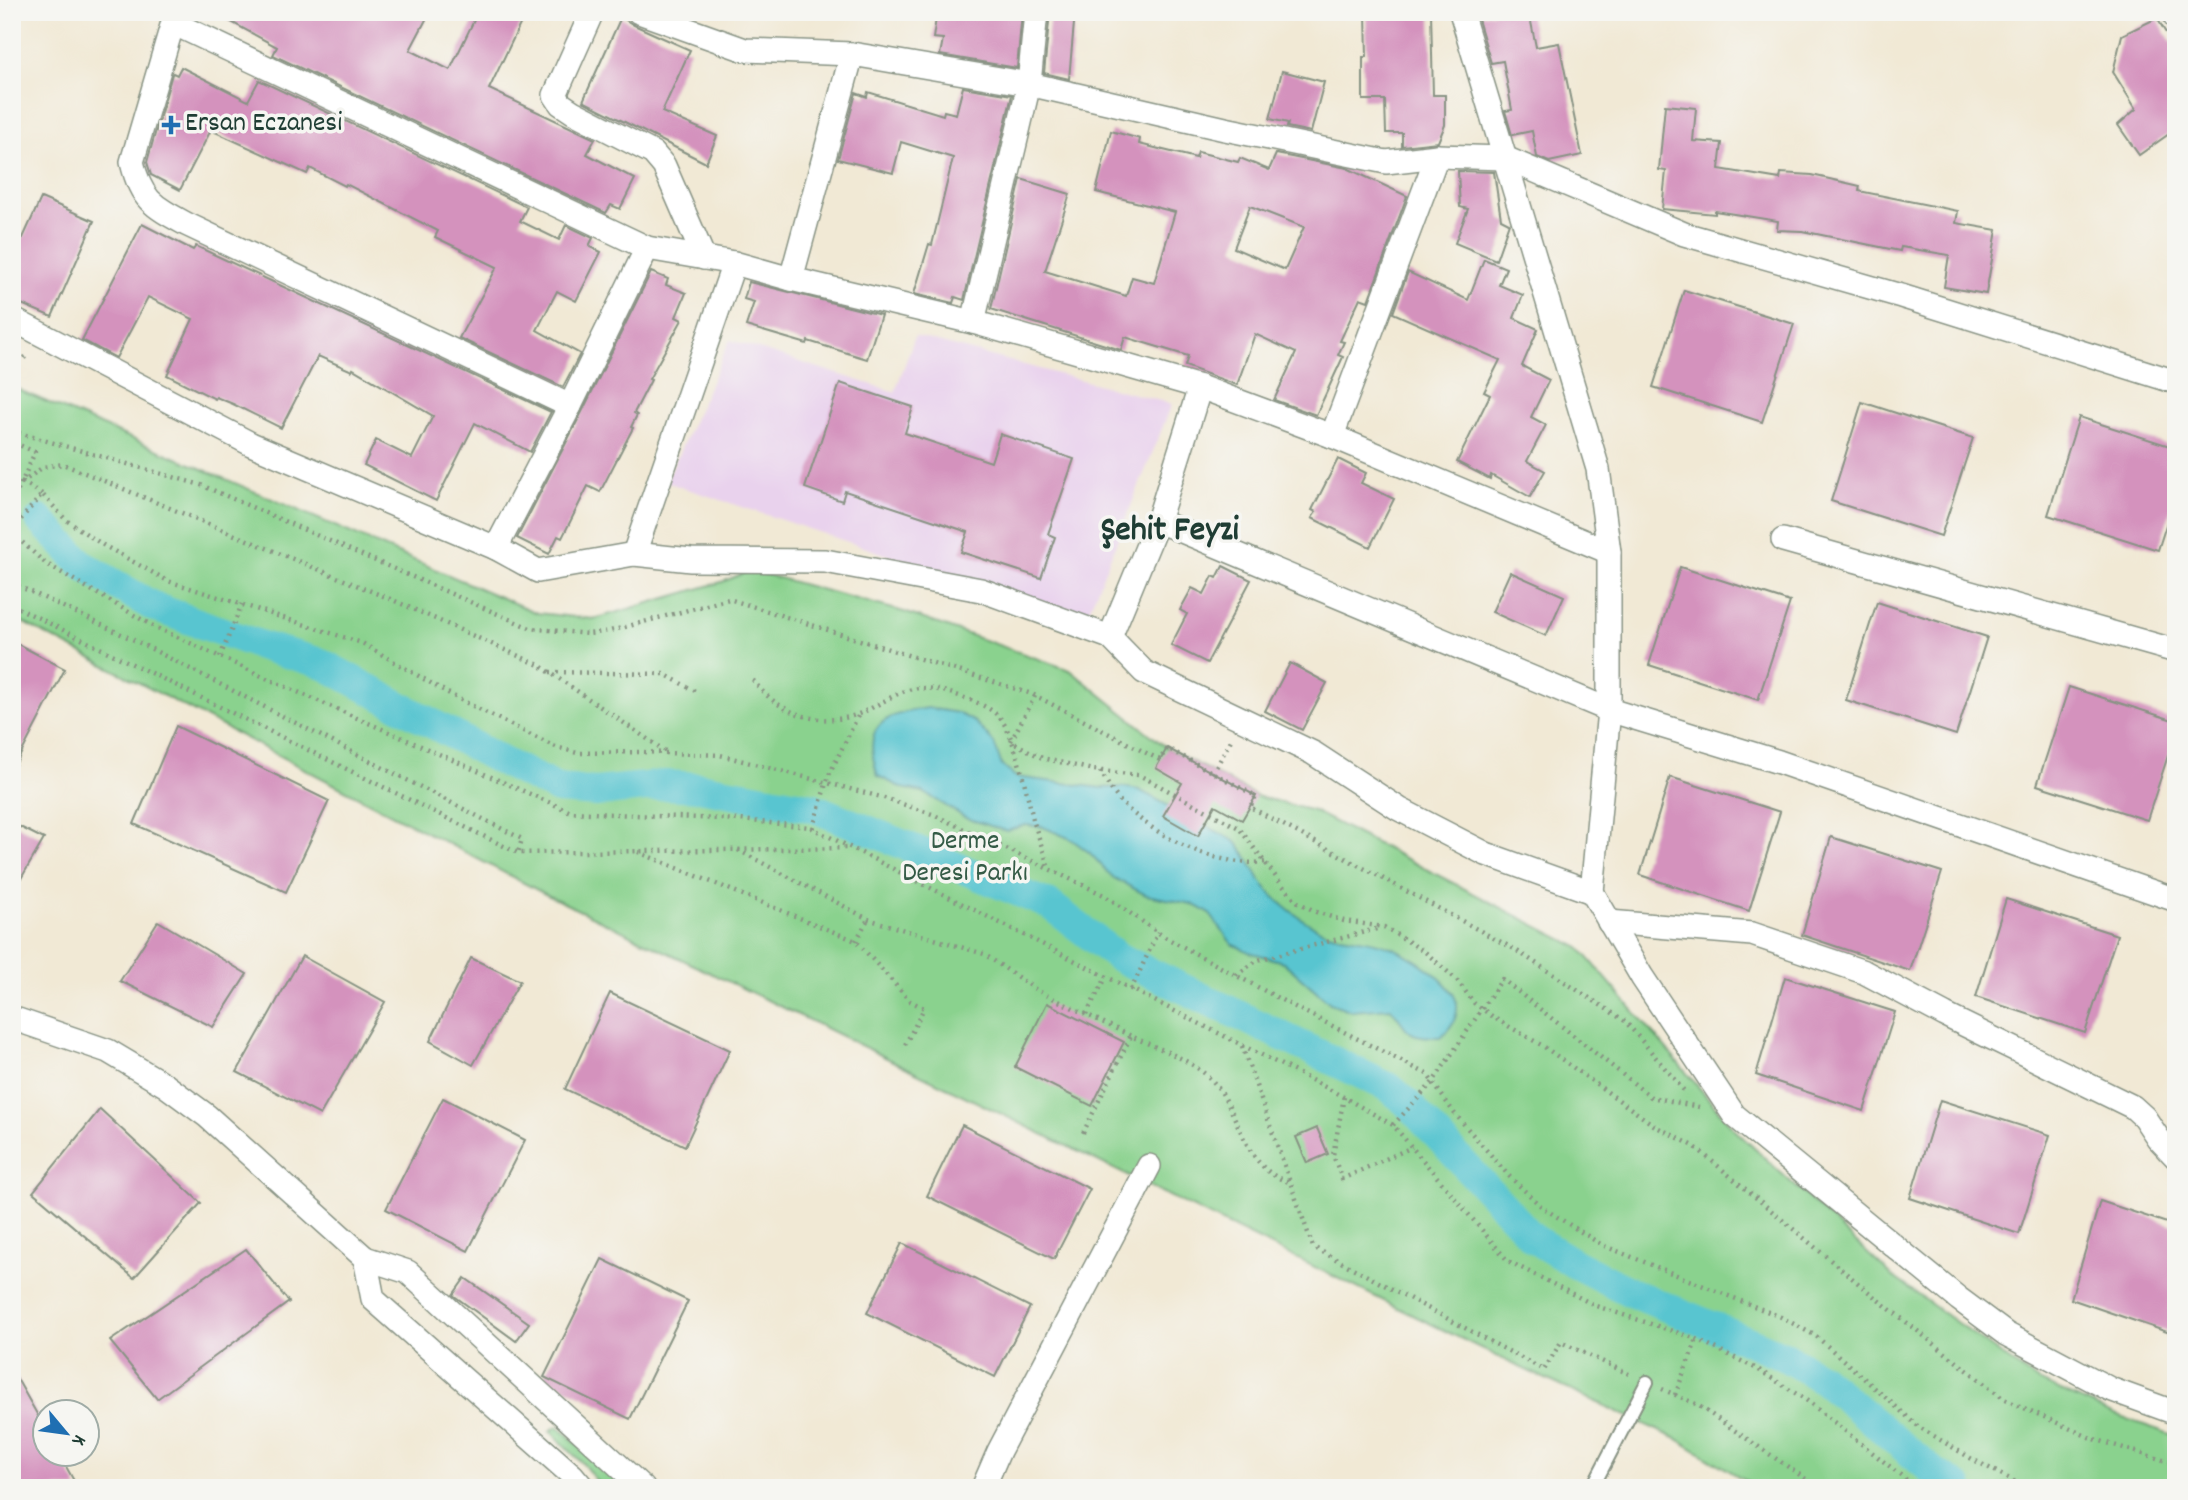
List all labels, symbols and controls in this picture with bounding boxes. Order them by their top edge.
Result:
place label: Ersan Eczanesi [185,105,342,145]
marker: Ersan Eczanesi [163,117,179,133]
district label: Şehit Feyzi [1101,507,1240,557]
park label: Derme Deresi Parkı [902,823,1028,895]
north arrow [32,1398,102,1468]
text: K [64,1429,92,1450]

